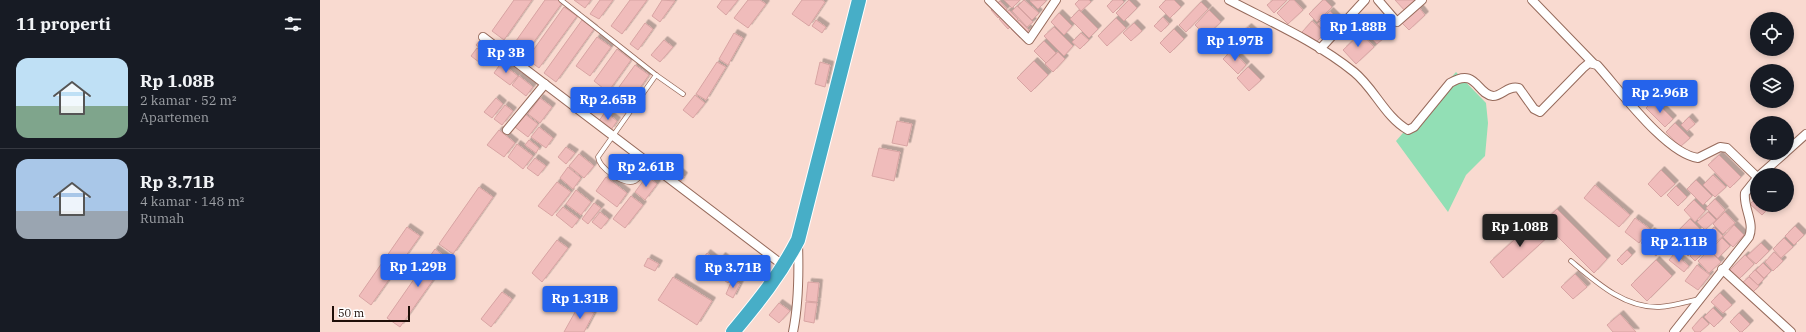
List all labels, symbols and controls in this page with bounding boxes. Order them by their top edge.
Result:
map controls [1750,12,1794,212]
button: locate [1750,12,1794,56]
text: 11 properti [16,13,111,35]
icon: filters [282,13,304,35]
pin: Rp 1.88B [1317,14,1399,48]
text: Rp 1.88B [1329,18,1387,35]
pin: Rp 1.97B [1194,28,1276,62]
text: Rp 1.97B [1206,32,1264,49]
pin: Rp 3B [478,40,534,74]
text: Rp 3B [487,44,525,61]
button: layers [1750,64,1794,108]
text: Rp 1.08B [140,70,215,92]
icon: home [48,74,96,122]
pin: Rp 2.96B [1619,80,1701,114]
text: Rp 2.96B [1631,84,1689,101]
pin: Rp 2.65B [567,87,649,121]
text: Rp 2.65B [579,91,637,108]
text: 2 kamar · 52 m² [140,92,237,109]
text: Apartemen [140,109,209,126]
button: + [1750,116,1794,160]
pin: Rp 2.61B [605,154,687,188]
text: Rp 2.61B [617,158,675,175]
button: − [1750,168,1794,212]
text: Rp 3.71B [140,171,215,193]
icon: home [48,175,96,223]
text: 4 kamar · 148 m² [140,193,244,210]
text: Rumah [140,210,184,227]
pin: Rp 1.08B [1479,214,1561,248]
text: Rp 1.08B [1491,218,1549,235]
pin: Rp 2.11B [1638,229,1720,263]
text: Rp 2.11B [1650,233,1708,250]
pin: Rp 1.29B [377,254,459,288]
pin: Rp 3.71B [692,255,774,289]
text: Rp 1.29B [389,258,447,275]
text: Rp 3.71B [704,259,762,276]
pin: Rp 1.31B [539,286,621,320]
text: Rp 1.31B [551,290,609,307]
scale bar [332,304,410,323]
text: 50 m [338,306,364,320]

